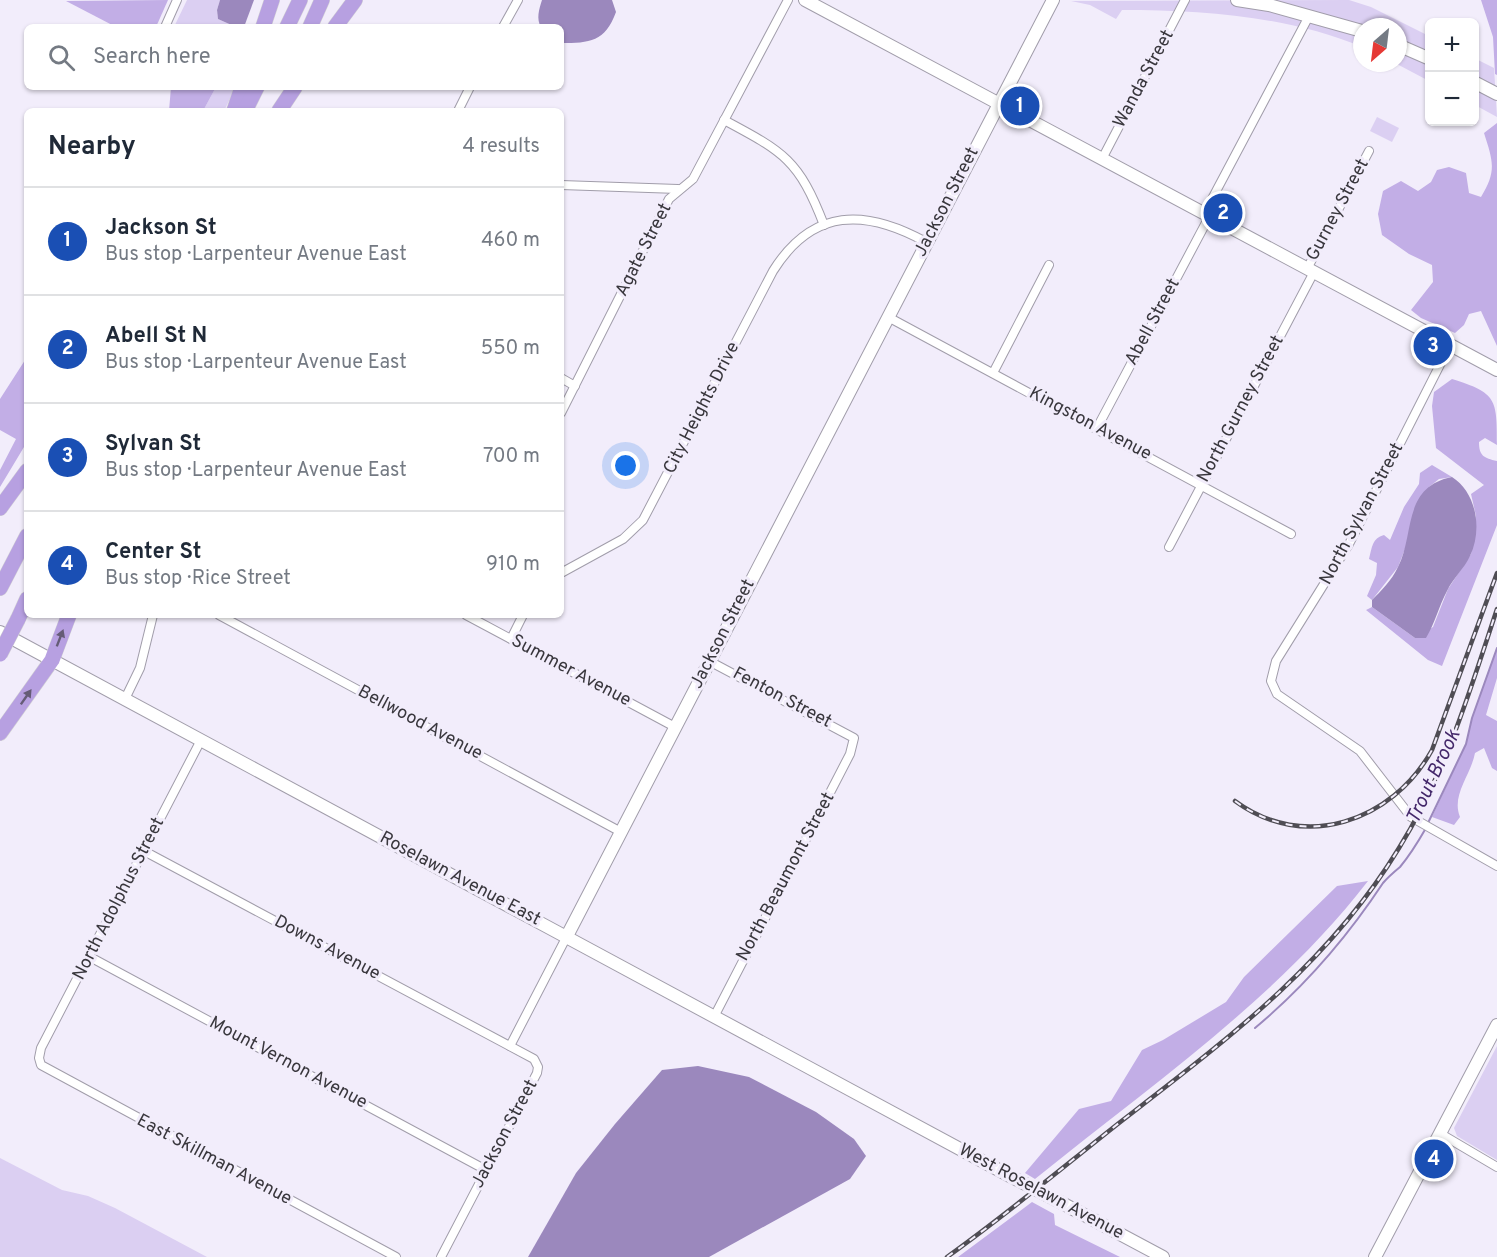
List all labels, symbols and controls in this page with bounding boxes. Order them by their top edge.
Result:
north arrow [1353,18,1407,72]
map controls [1425,18,1479,126]
button: + [1425,18,1479,72]
search box [24,24,564,90]
street label: Wanda Street [1108,26,1180,132]
icon: search [45,41,78,74]
text: Search here [93,44,211,71]
button: − [1425,72,1479,126]
pin: 1 [1000,84,1040,128]
text: Nearby [48,131,136,164]
text: 4 results [463,134,540,160]
street label: Jackson Street [910,143,984,261]
street label: Gurney Street [1301,155,1375,265]
pin: 2 [1204,190,1242,236]
street label: Agate Street [611,200,677,300]
text: Jackson St [105,215,217,242]
text: 1 [64,228,72,254]
text: 460 m [481,228,540,254]
text: Bus stop · Larpenteur Avenue East [105,242,407,268]
street label: Abell Street [1120,274,1186,370]
text: Abell St N [105,323,207,350]
pin: 3 [1414,324,1452,368]
street label: North Gurney Street [1192,331,1290,487]
text: 2 [61,336,74,362]
text: 550 m [481,336,540,362]
street label: City Heights Drive [659,338,745,478]
text: Bus stop · Larpenteur Avenue East [105,350,407,376]
street label: Kingston Avenue [1025,382,1155,466]
text: Sylvan St [105,431,201,458]
street label: North Sylvan Street [1315,439,1409,589]
text: 3 [62,444,74,470]
text: 700 m [483,444,540,470]
your location [611,451,640,480]
text: Bus stop · Larpenteur Avenue East [105,458,407,484]
text: Center St [105,539,201,566]
text: 4 [61,552,74,578]
text: 910 m [486,552,540,578]
text: Bus stop · Rice Street [105,566,291,592]
street label: Jackson Street [686,575,760,693]
one-way arrow [56,628,66,646]
street label: Summer Avenue [507,630,635,712]
street label: Fenton Street [729,662,835,734]
street label: Bellwood Avenue [354,680,486,766]
one-way arrow [20,689,32,705]
water label: Trout Brook [1401,725,1468,828]
street label: North Beaumont Street [732,789,840,965]
street label: North Adolphus Street [68,814,170,984]
street label: Roselawn Avenue East [375,827,545,931]
street label: Downs Avenue [270,910,384,986]
street label: Mount Vernon Avenue [205,1012,371,1114]
street label: Jackson Street [467,1076,543,1192]
street label: East Skillman Avenue [132,1109,296,1211]
pin: 4 [1414,1136,1454,1182]
street label: West Roselawn Avenue [955,1139,1127,1245]

